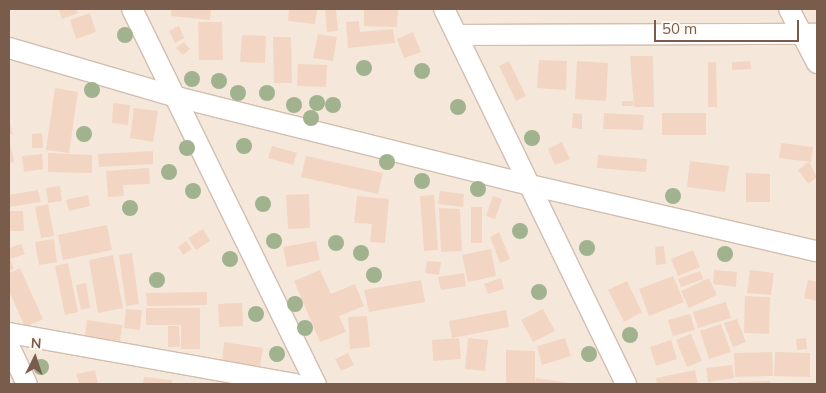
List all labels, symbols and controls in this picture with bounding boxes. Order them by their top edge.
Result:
scale bar [656,10,801,42]
text: 50 m [662,19,697,38]
north arrow [10,333,60,383]
text: N [30,334,42,352]

